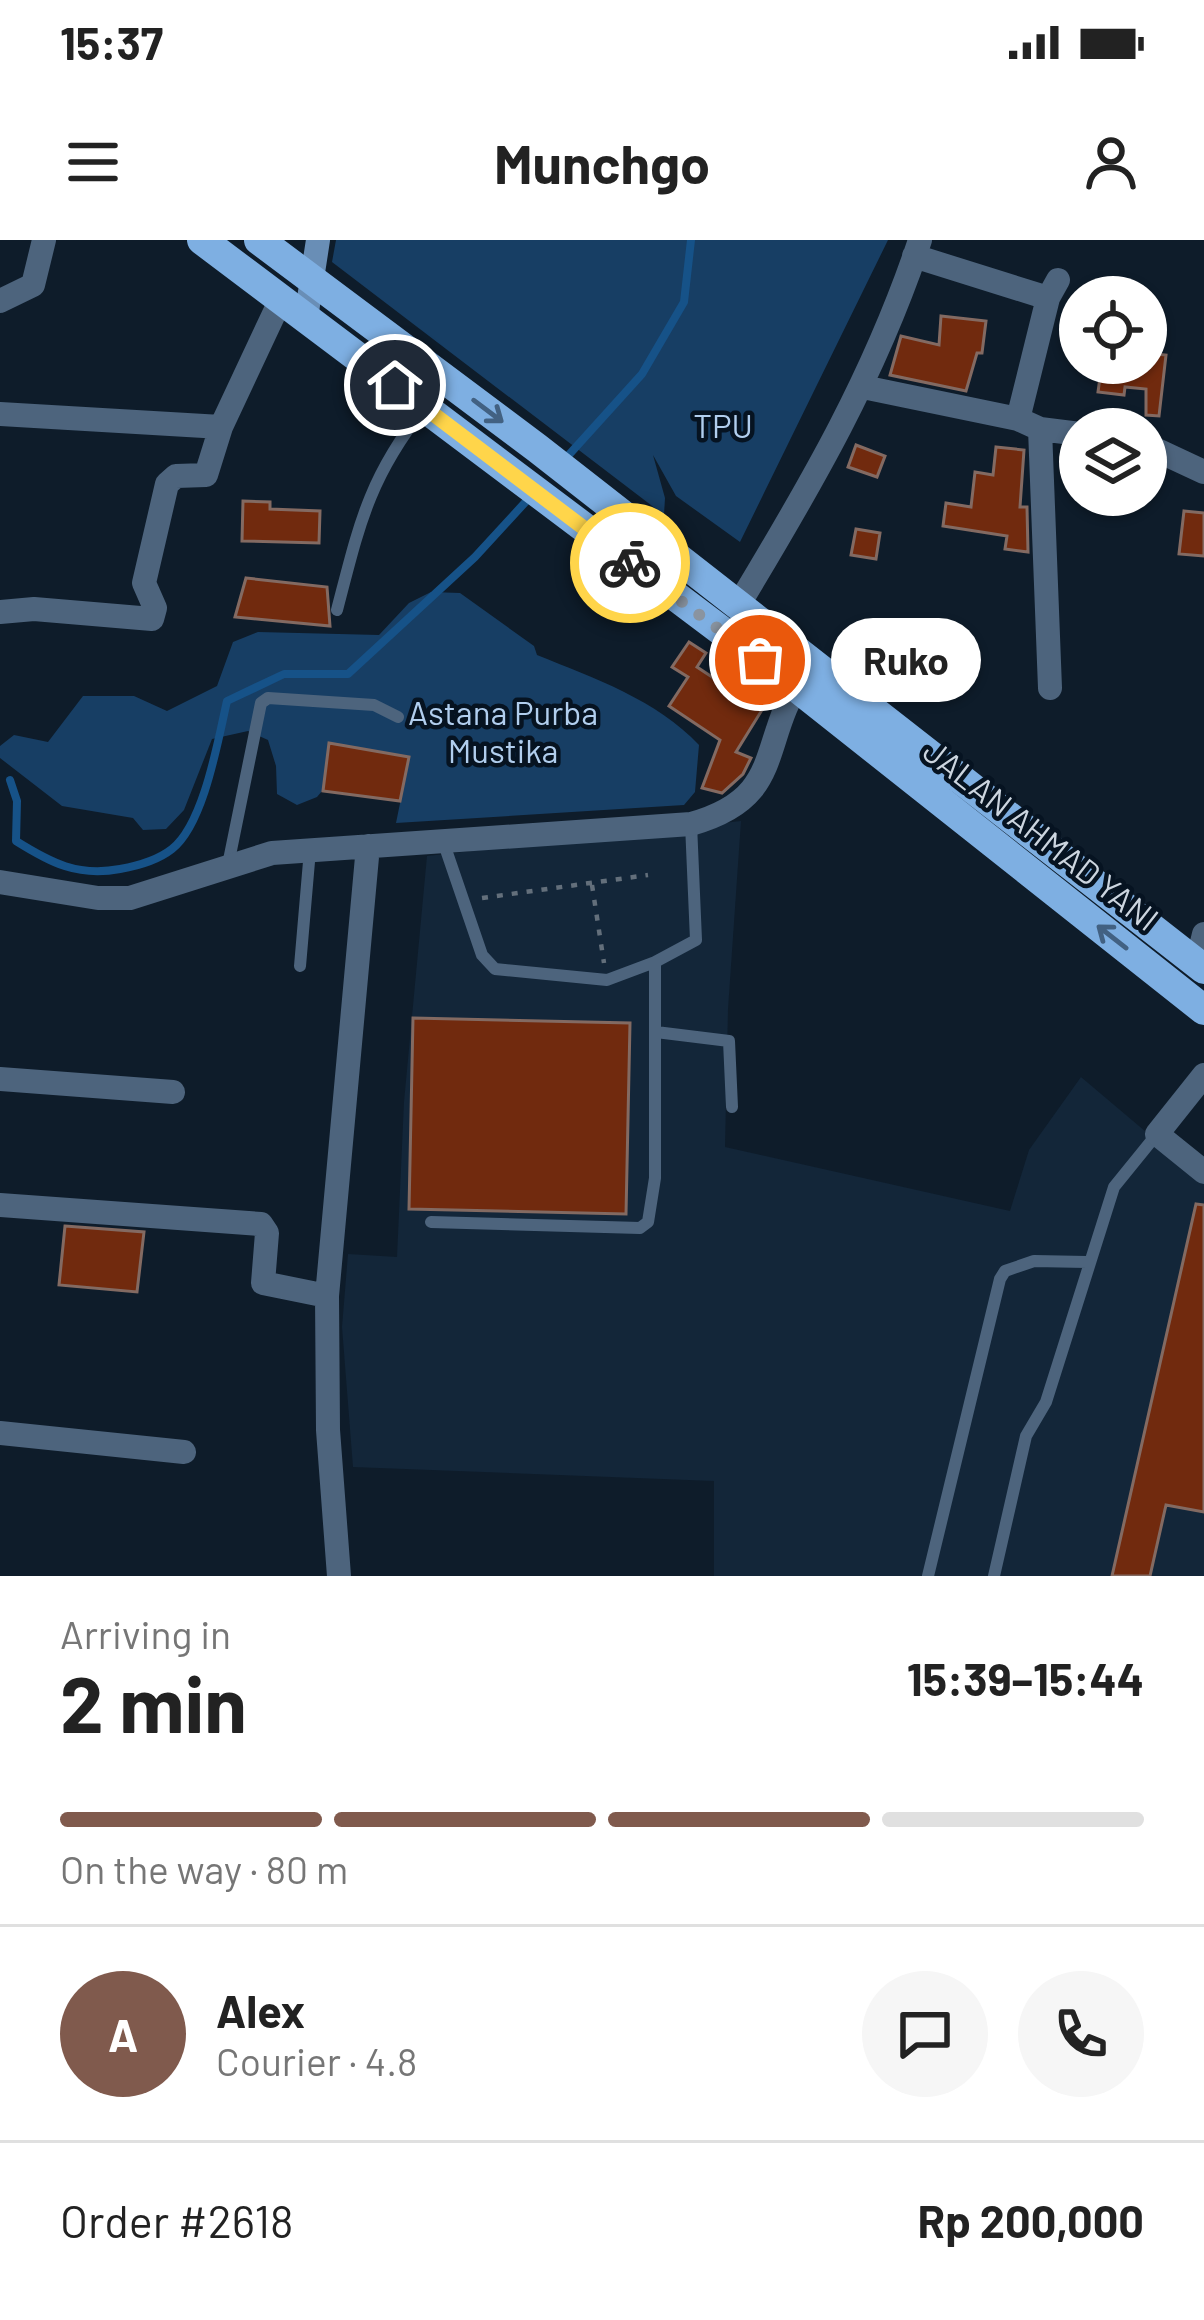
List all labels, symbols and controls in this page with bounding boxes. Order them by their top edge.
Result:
text: 15:37 [60,15,163,69]
icon: menu [60,129,126,195]
icon: person [1078,129,1144,195]
text: Munchgo [494,130,710,195]
map controls [1059,276,1167,516]
button: locate [1059,276,1167,384]
pin [344,334,446,436]
icon: home [362,352,428,418]
one-way arrow [471,397,503,423]
park label: TPU [693,405,753,445]
button: layers [1059,408,1167,516]
courier [570,503,690,623]
icon: bike [597,530,663,596]
pin [709,609,811,711]
callout: Ruko [832,618,982,702]
icon: bag [727,627,793,693]
text: Ruko [863,636,949,683]
park label: Astana Purba Mustika [408,692,598,770]
street label: JALAN AHMAD YANI [916,730,1167,938]
one-way arrow [1097,924,1129,951]
text: Arriving in [60,1610,231,1657]
text: 15:39–15:44 [907,1651,1144,1705]
text: 2 min [60,1655,247,1749]
text: On the way · 80 m [60,1845,348,1892]
button: chat [862,1971,988,2097]
button: phone [1018,1971,1144,2097]
text: Alex [216,1983,305,2037]
text: A [108,2007,138,2061]
text: Courier · 4.8 [216,2037,417,2084]
text: Order #2618 [60,2193,293,2247]
text: Rp 200,000 [918,2193,1144,2247]

